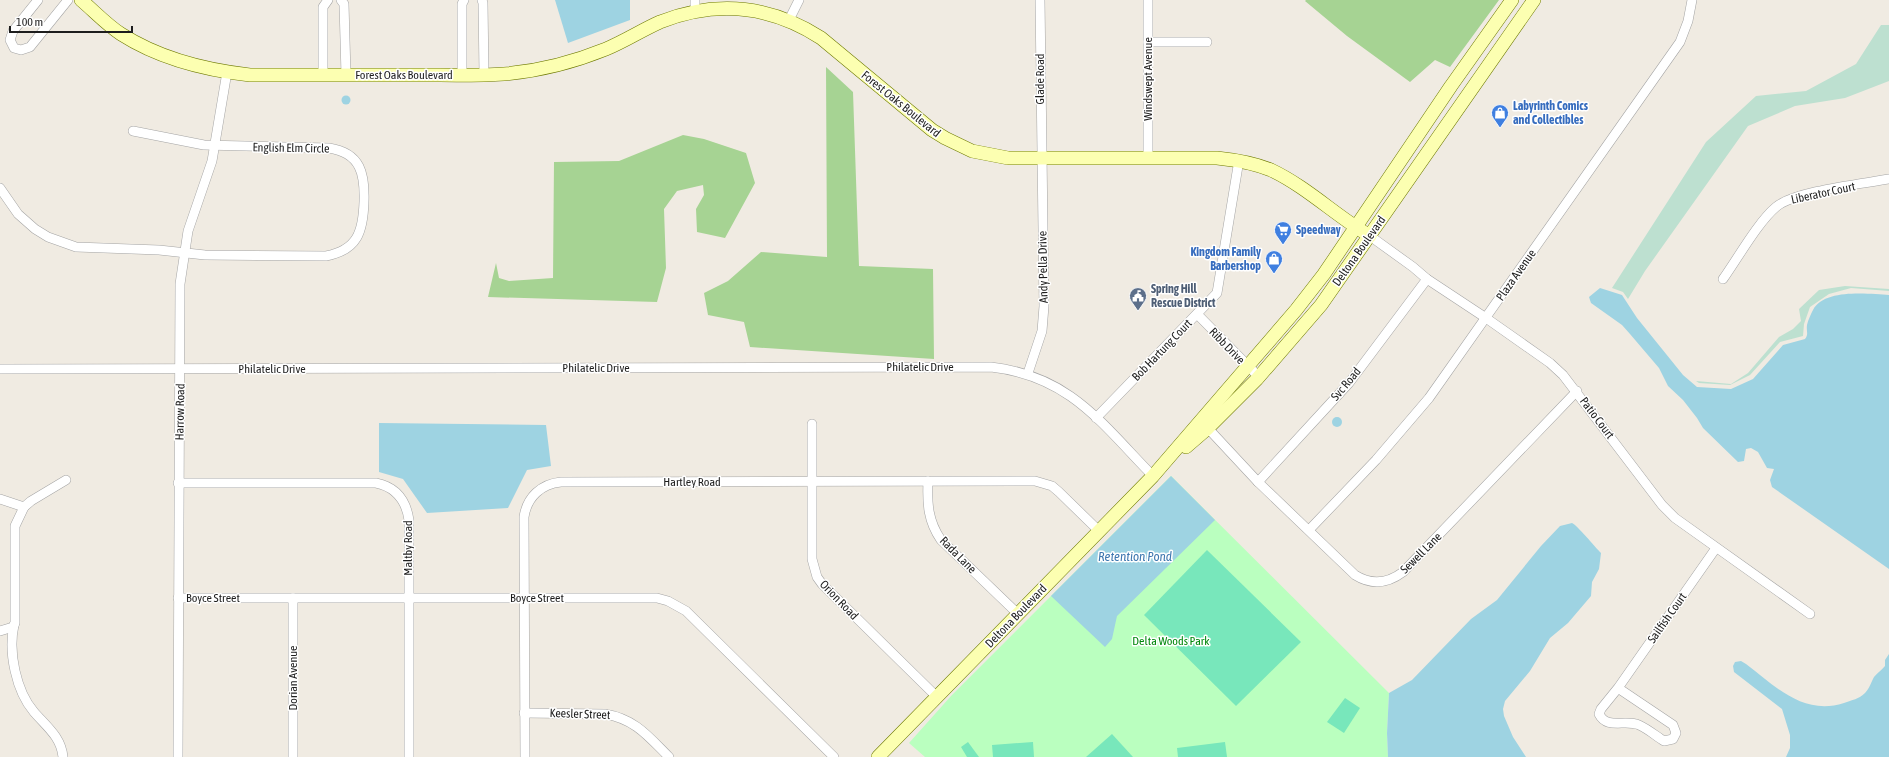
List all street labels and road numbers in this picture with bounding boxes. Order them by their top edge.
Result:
street label: Windswept Avenue [1141,37,1155,121]
street label: Glade Road [1033,54,1047,104]
street label: Forest Oaks Boulevard [355,68,453,82]
street label: Forest Oaks Boulevard [859,68,943,140]
street label: English Elm Circle [252,140,330,156]
street label: Liberator Court [1790,179,1857,207]
street label: Deltona Boulevard [1330,213,1388,289]
street label: Andy Pella Drive [1035,231,1051,303]
street label: Plaza Avenue [1493,247,1539,303]
street label: Bob Hartung Court [1129,316,1195,384]
street label: Ribb Drive [1206,325,1248,367]
street label: Philatelic Drive [886,360,954,374]
street label: Philatelic Drive [562,361,630,375]
street label: Philatelic Drive [238,362,306,376]
street label: Svc Road [1328,365,1364,403]
street label: Harrow Road [173,383,187,441]
street label: Patio Court [1577,394,1617,442]
street label: Hartley Road [663,475,721,489]
street label: Maltby Road [401,520,415,576]
street label: Sewell Lane [1398,530,1444,576]
street label: Rada Lane [937,534,979,576]
street label: Orion Road [817,577,861,623]
street label: Deltona Boulevard [982,581,1050,651]
street label: Sailfish Court [1645,590,1690,646]
street label: Boyce Street [186,591,240,605]
street label: Boyce Street [510,591,564,605]
street label: Dorian Avenue [286,646,300,710]
street label: Keesler Street [549,706,611,722]

